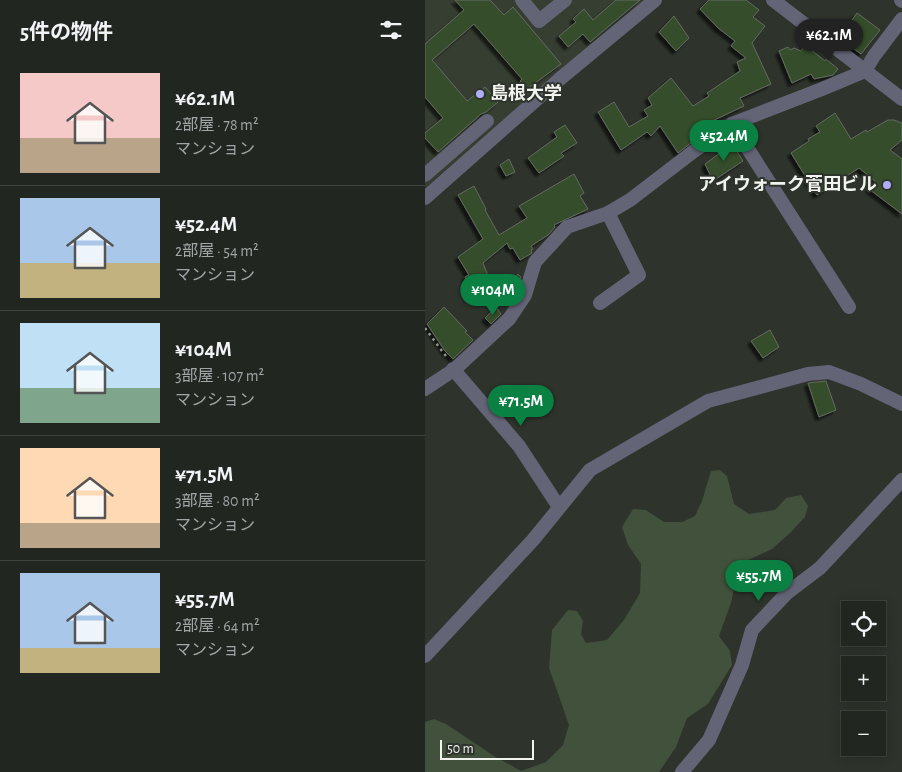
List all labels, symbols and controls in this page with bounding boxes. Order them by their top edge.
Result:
icon: filters [377,16,405,44]
pin: ¥62.1M [788,18,870,61]
text: 5件の物件 [20,22,113,43]
text: ¥62.1M [806,27,852,43]
place label: 島根大学 [490,83,562,103]
text: ¥62.1M [175,88,235,109]
marker: 島根大学 [474,88,486,100]
icon: home [60,93,120,153]
text: 2部屋 · 78 m² [175,117,259,133]
pin: ¥52.4M [683,120,765,162]
text: ¥52.4M [700,128,748,144]
text: マンション [175,141,255,157]
place label: アイウォーク菅田ビル [698,174,877,194]
marker: アイウォーク菅田ビル [881,179,893,191]
text: ¥52.4M [175,214,237,235]
icon: home [60,218,120,278]
text: 2部屋 · 54 m² [175,243,259,259]
text: マンション [175,267,255,283]
pin: ¥104M [458,274,528,316]
text: ¥104M [471,282,515,298]
text: ¥104M [175,339,232,360]
icon: home [60,343,120,403]
text: 3部屋 · 107 m² [175,368,264,384]
pin: ¥71.5M [480,384,562,427]
text: マンション [175,392,255,408]
text: ¥71.5M [499,393,543,409]
text: ¥71.5M [175,464,233,485]
icon: home [60,468,120,528]
text: 3部屋 · 80 m² [175,493,260,509]
text: マンション [175,517,255,533]
pin: ¥55.7M [718,560,800,602]
text: ¥55.7M [736,568,782,584]
text: ¥55.7M [175,589,235,610]
icon: home [60,593,120,653]
map controls [841,601,886,756]
button: locate [841,601,886,646]
text: 2部屋 · 64 m² [175,618,259,634]
text: マンション [175,642,255,658]
button: + [841,656,886,701]
button: − [841,711,886,756]
scale bar [440,737,534,760]
text: 50 m [447,742,474,756]

